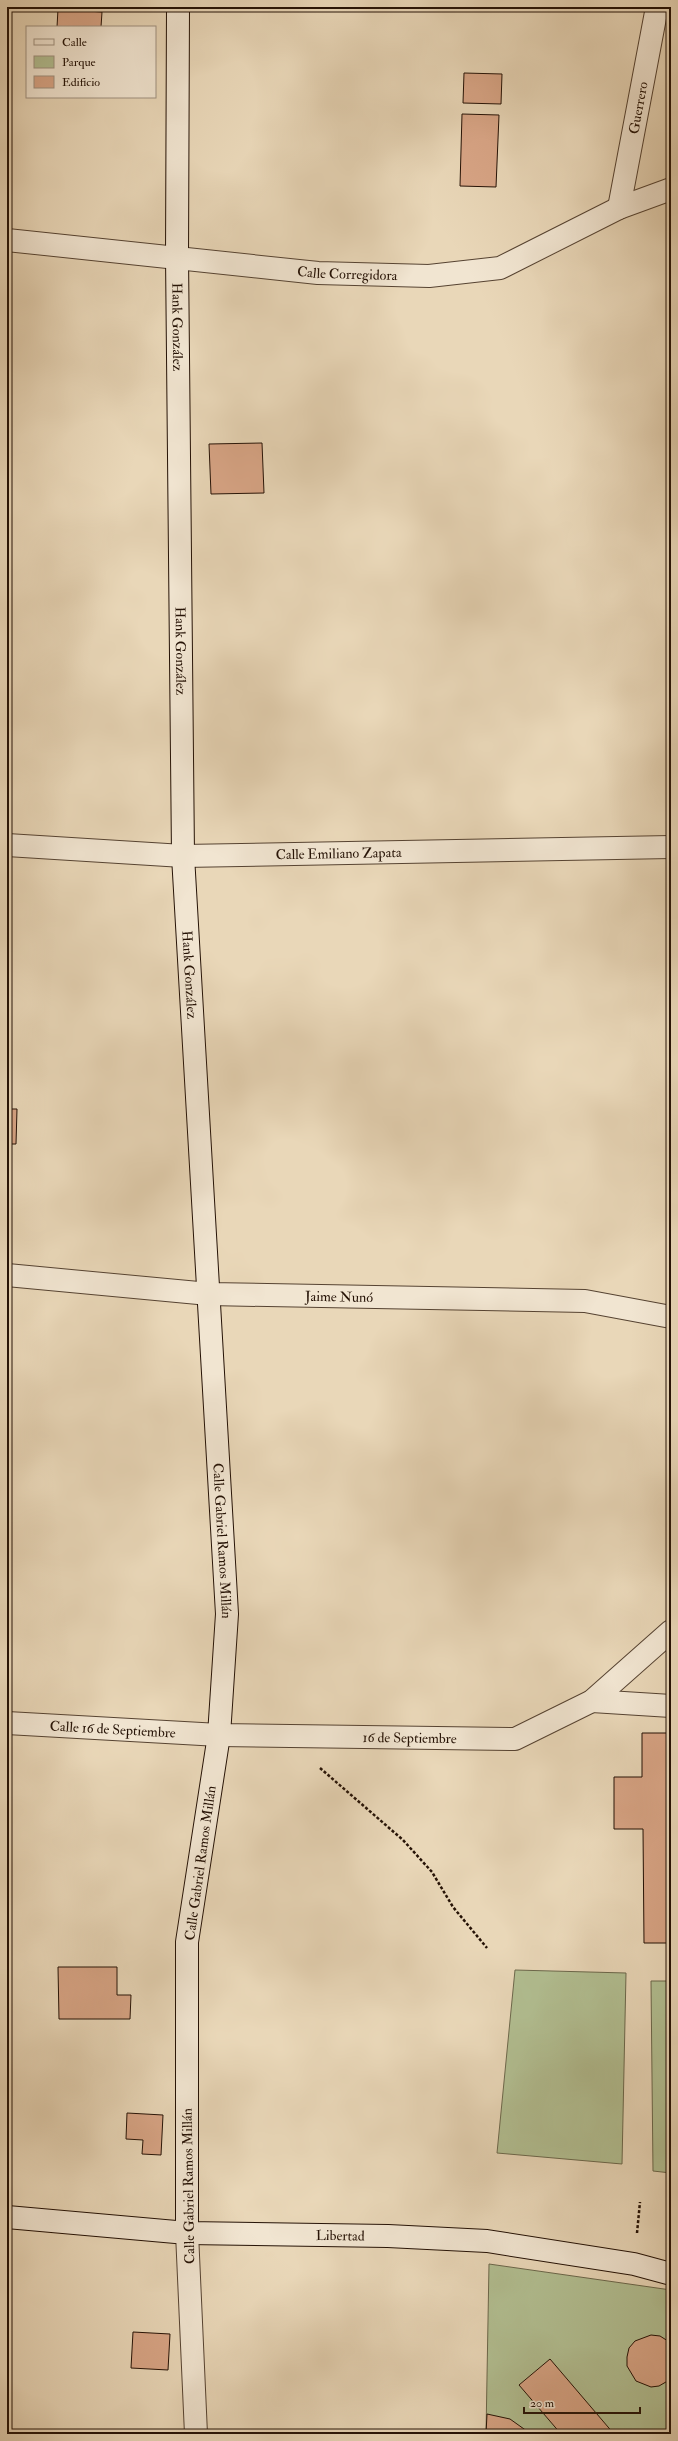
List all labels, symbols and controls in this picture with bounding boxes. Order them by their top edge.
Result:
legend [26,26,156,98]
text: Calle [62,35,87,50]
text: Parque [62,55,96,70]
text: Edificio [62,75,100,90]
street label: Guerrero [625,80,652,136]
street label: Calle Corregidora [296,263,398,284]
street label: Hank González [168,283,186,372]
street label: Hank González [172,607,189,696]
street label: Calle Emiliano Zapata [275,844,402,863]
street label: Hank González [178,930,200,1020]
street label: Jaime Nunó [304,1288,373,1306]
street label: Calle Gabriel Ramos Millán [209,1462,235,1619]
street label: Calle 16 de Septiembre [49,1717,176,1742]
street label: 16 de Septiembre [362,1729,457,1748]
street label: Calle Gabriel Ramos Millán [181,1785,220,1941]
street label: Calle Gabriel Ramos Millán [179,2108,198,2264]
street label: Libertad [316,2227,365,2245]
scale bar [524,2389,640,2415]
text: 20 m [530,2396,555,2411]

